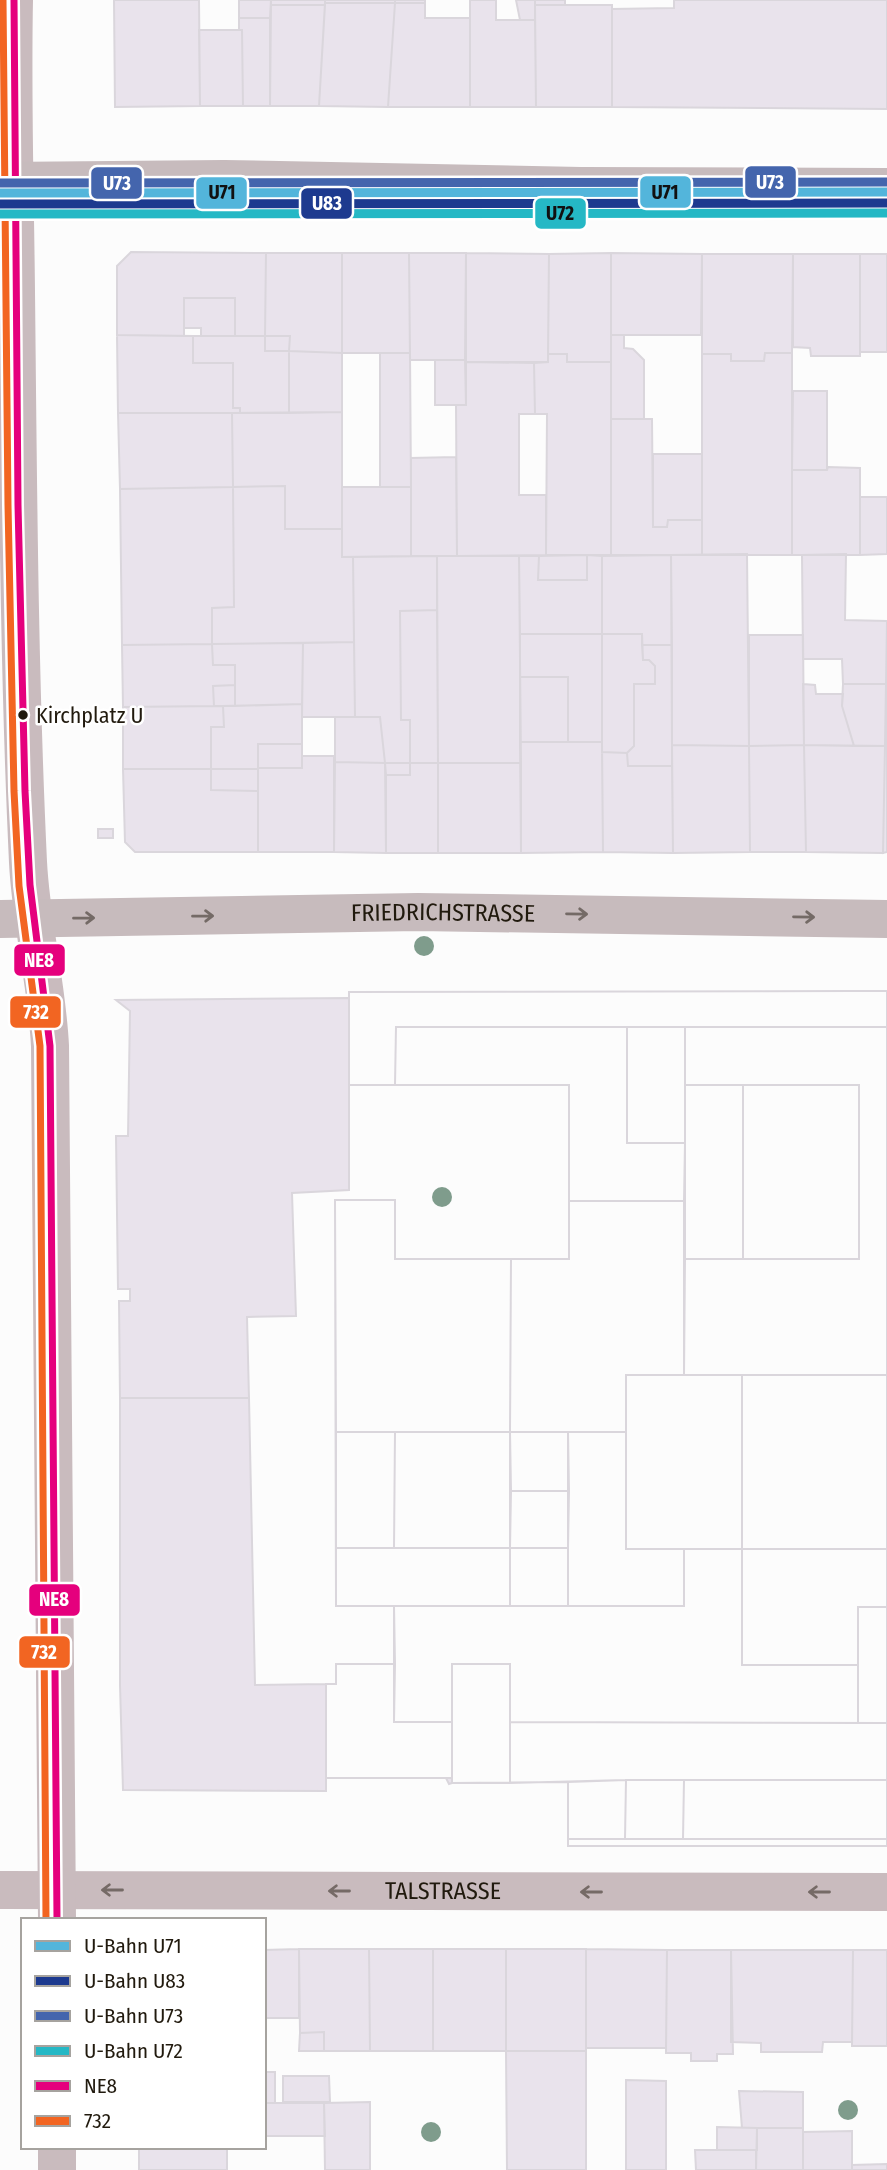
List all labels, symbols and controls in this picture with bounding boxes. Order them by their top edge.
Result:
line badge: U73 [744,165,797,199]
line badge: U73 [90,166,143,200]
text: U73 [756,171,784,194]
text: U73 [103,172,131,195]
line badge: U71 [639,175,692,209]
line badge: U71 [195,176,248,210]
text: U71 [208,181,236,204]
text: U71 [651,181,679,204]
line badge: U83 [300,187,353,220]
text: U83 [312,192,342,215]
line badge: U72 [534,197,587,230]
text: U72 [546,202,574,225]
place label: Kirchplatz U [36,702,143,729]
marker: Kirchplatz U [16,708,30,722]
street label: FRIEDRICHSTRASSE [351,898,535,928]
one-way arrow [565,907,588,921]
one-way arrow [191,909,214,922]
one-way arrow [73,911,96,925]
one-way arrow [793,911,816,924]
line badge: NE8 [13,943,66,977]
text: NE8 [24,949,54,972]
line badge: 732 [9,995,62,1029]
text: 732 [23,1001,49,1024]
line badge: NE8 [28,1583,81,1617]
text: NE8 [39,1588,69,1611]
line badge: 732 [18,1635,71,1669]
text: 732 [31,1641,57,1664]
street label: TALSTRASSE [385,1877,501,1905]
one-way arrow [101,1883,124,1897]
one-way arrow [328,1884,351,1898]
one-way arrow [580,1885,603,1899]
one-way arrow [808,1885,831,1899]
legend [21,1918,266,2149]
text: U-Bahn U71 [84,1933,182,1959]
text: U-Bahn U83 [84,1968,185,1994]
text: U-Bahn U73 [84,2003,183,2029]
text: U-Bahn U72 [84,2038,183,2064]
text: NE8 [84,2073,117,2099]
text: 732 [84,2108,111,2134]

